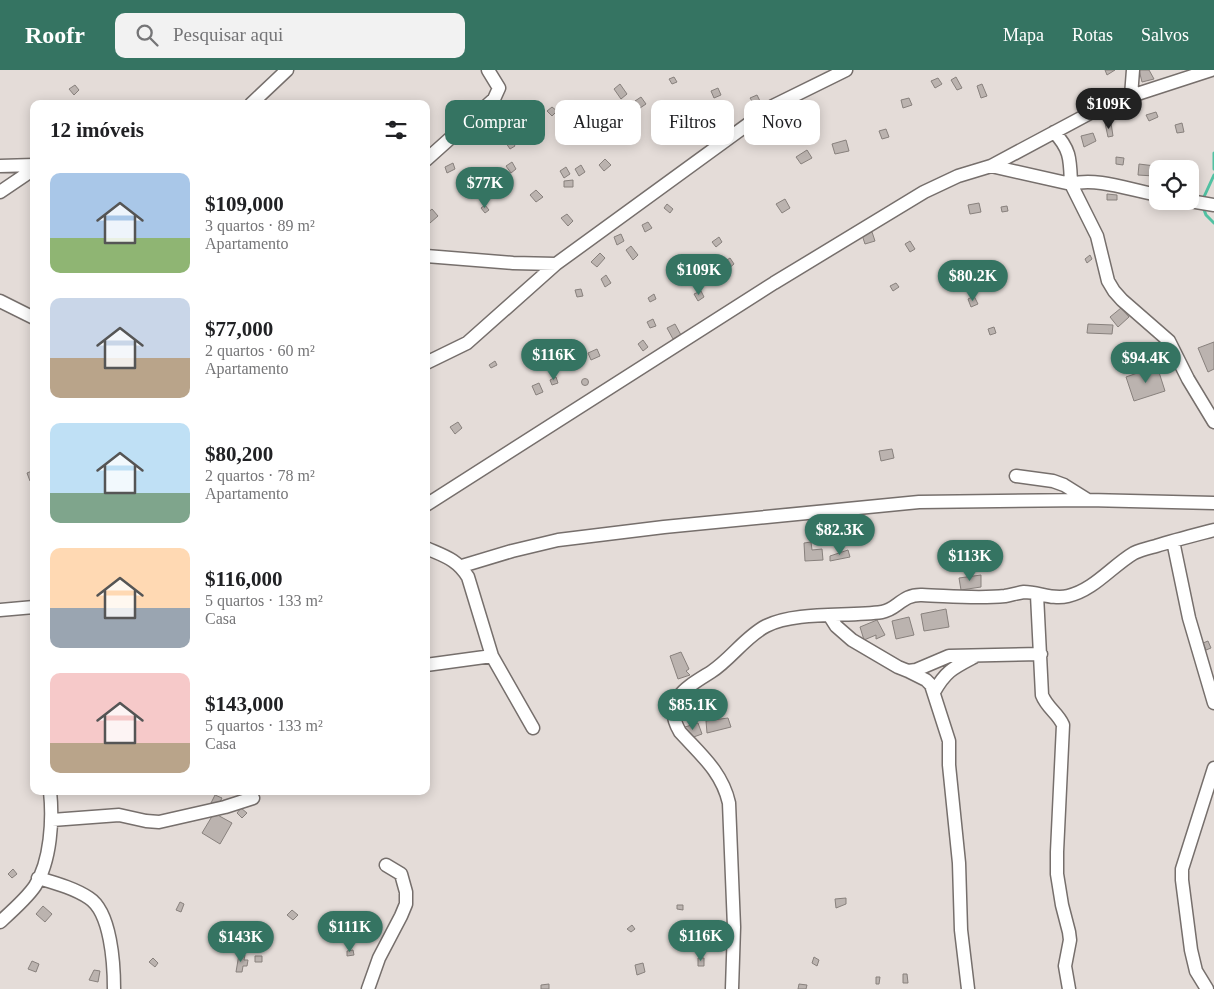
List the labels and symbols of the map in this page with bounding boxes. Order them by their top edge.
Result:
pin: $109K [1074,88,1144,130]
pin: $77K [455,166,515,209]
pin: $109K [664,254,734,296]
pin: $80.2K [932,260,1014,302]
pin: $116K [519,338,589,381]
pin: $94.4K [1105,342,1187,384]
pin: $82.3K [799,514,881,556]
pin: $113K [935,540,1005,582]
pin: $85.1K [652,688,734,731]
pin: $111K [315,910,385,953]
pin: $143K [206,920,276,963]
pin: $116K [666,920,736,962]

